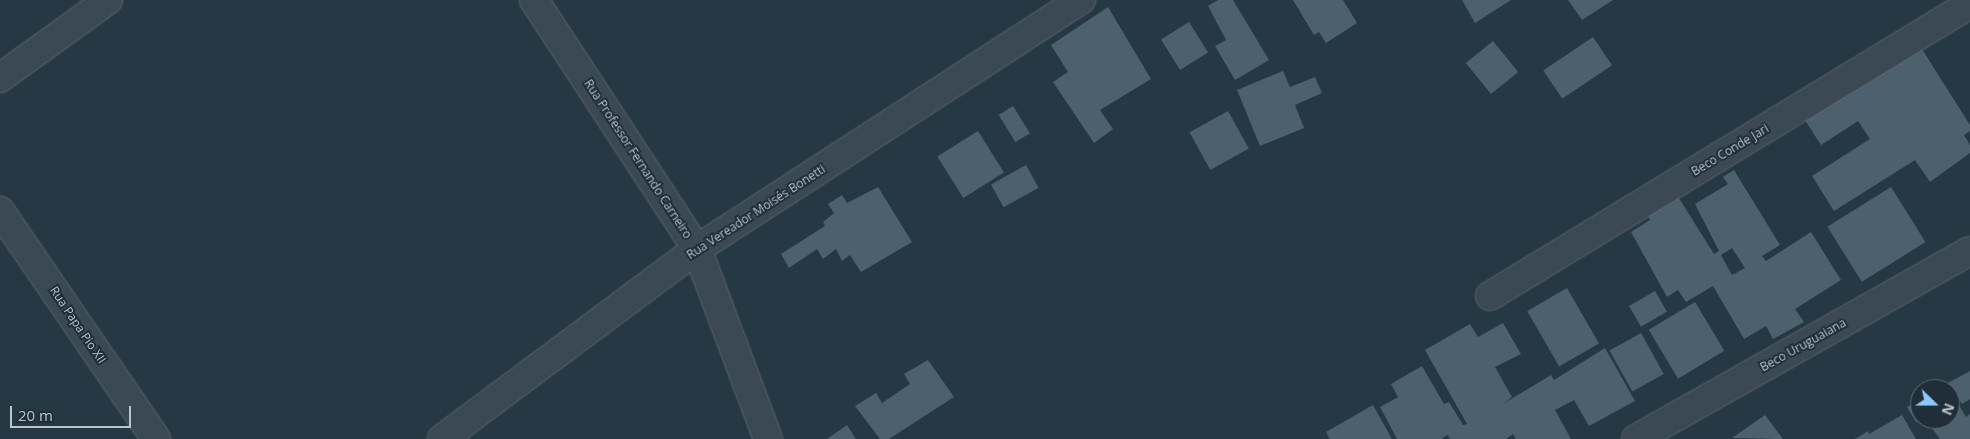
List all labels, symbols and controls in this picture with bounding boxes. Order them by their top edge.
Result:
street label: Rua Professor Fernando Carneiro [581,77,695,241]
street label: Beco Conde Jari [1689,121,1771,179]
street label: Rua Vereador Moisés Bonetti [684,162,828,262]
street label: Rua Papa Pio XII [47,284,109,366]
street label: Beco Uruguaiana [1758,315,1848,375]
north arrow [1910,379,1960,429]
scale bar [12,396,134,428]
text: N [1938,401,1959,418]
text: 20 m [18,405,53,425]

